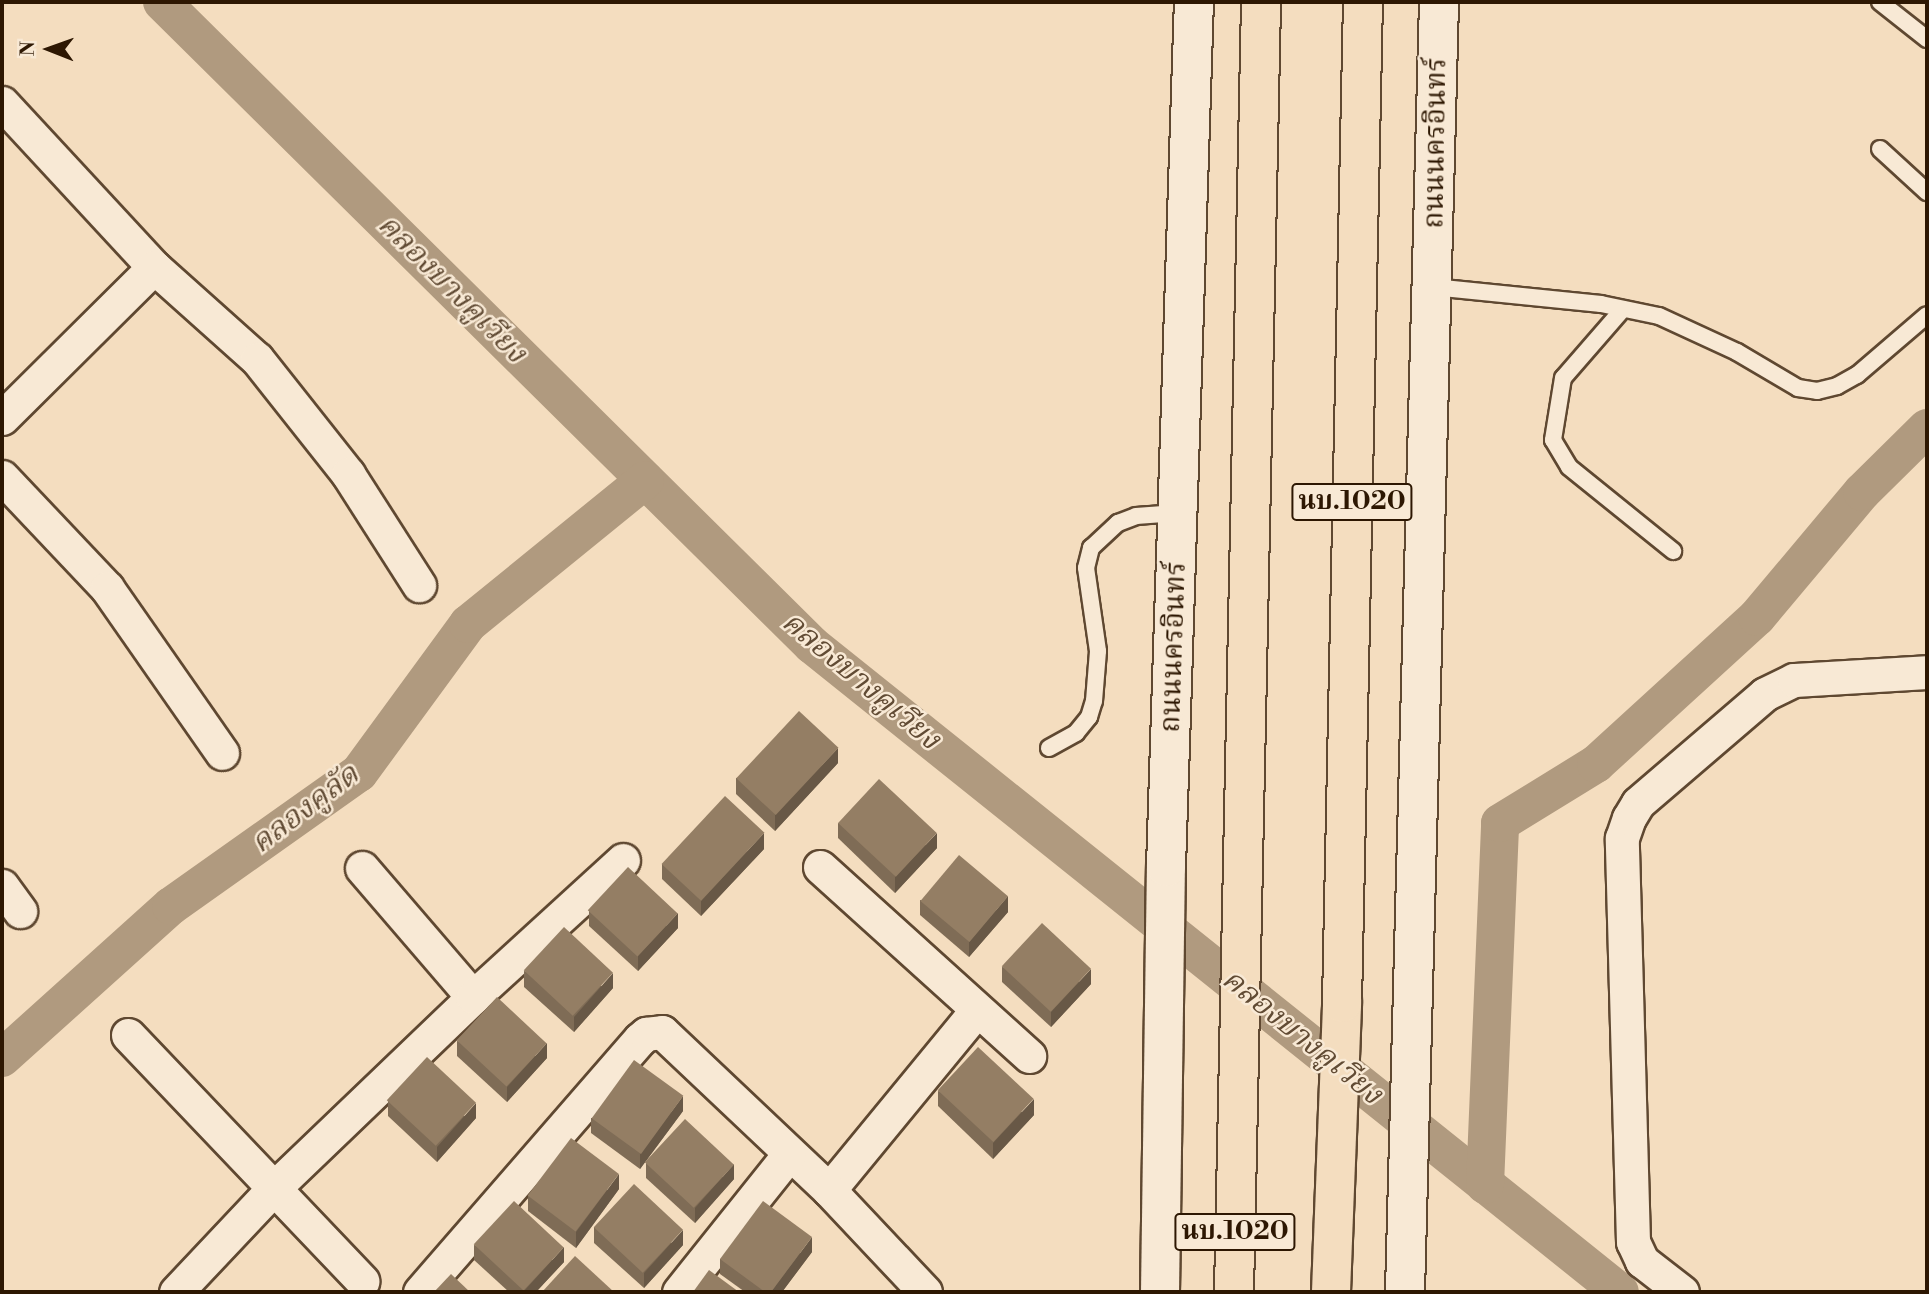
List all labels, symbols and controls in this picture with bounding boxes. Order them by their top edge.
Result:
north arrow [14,14,84,84]
text: N [16,41,40,56]
street label: ถนนนครอินทร์ [1418,57,1454,229]
water label: คลองบางคูเวียง [370,207,534,371]
road number: นบ.1020 [1291,480,1413,524]
street label: ถนนนครอินทร์ [1154,561,1194,733]
water label: คลองบางคูเวียง [775,604,947,758]
water label: คลองคูลัด [244,757,366,861]
water label: คลองบางคูเวียง [1215,961,1389,1113]
road number: นบ.1020 [1174,1210,1296,1254]

